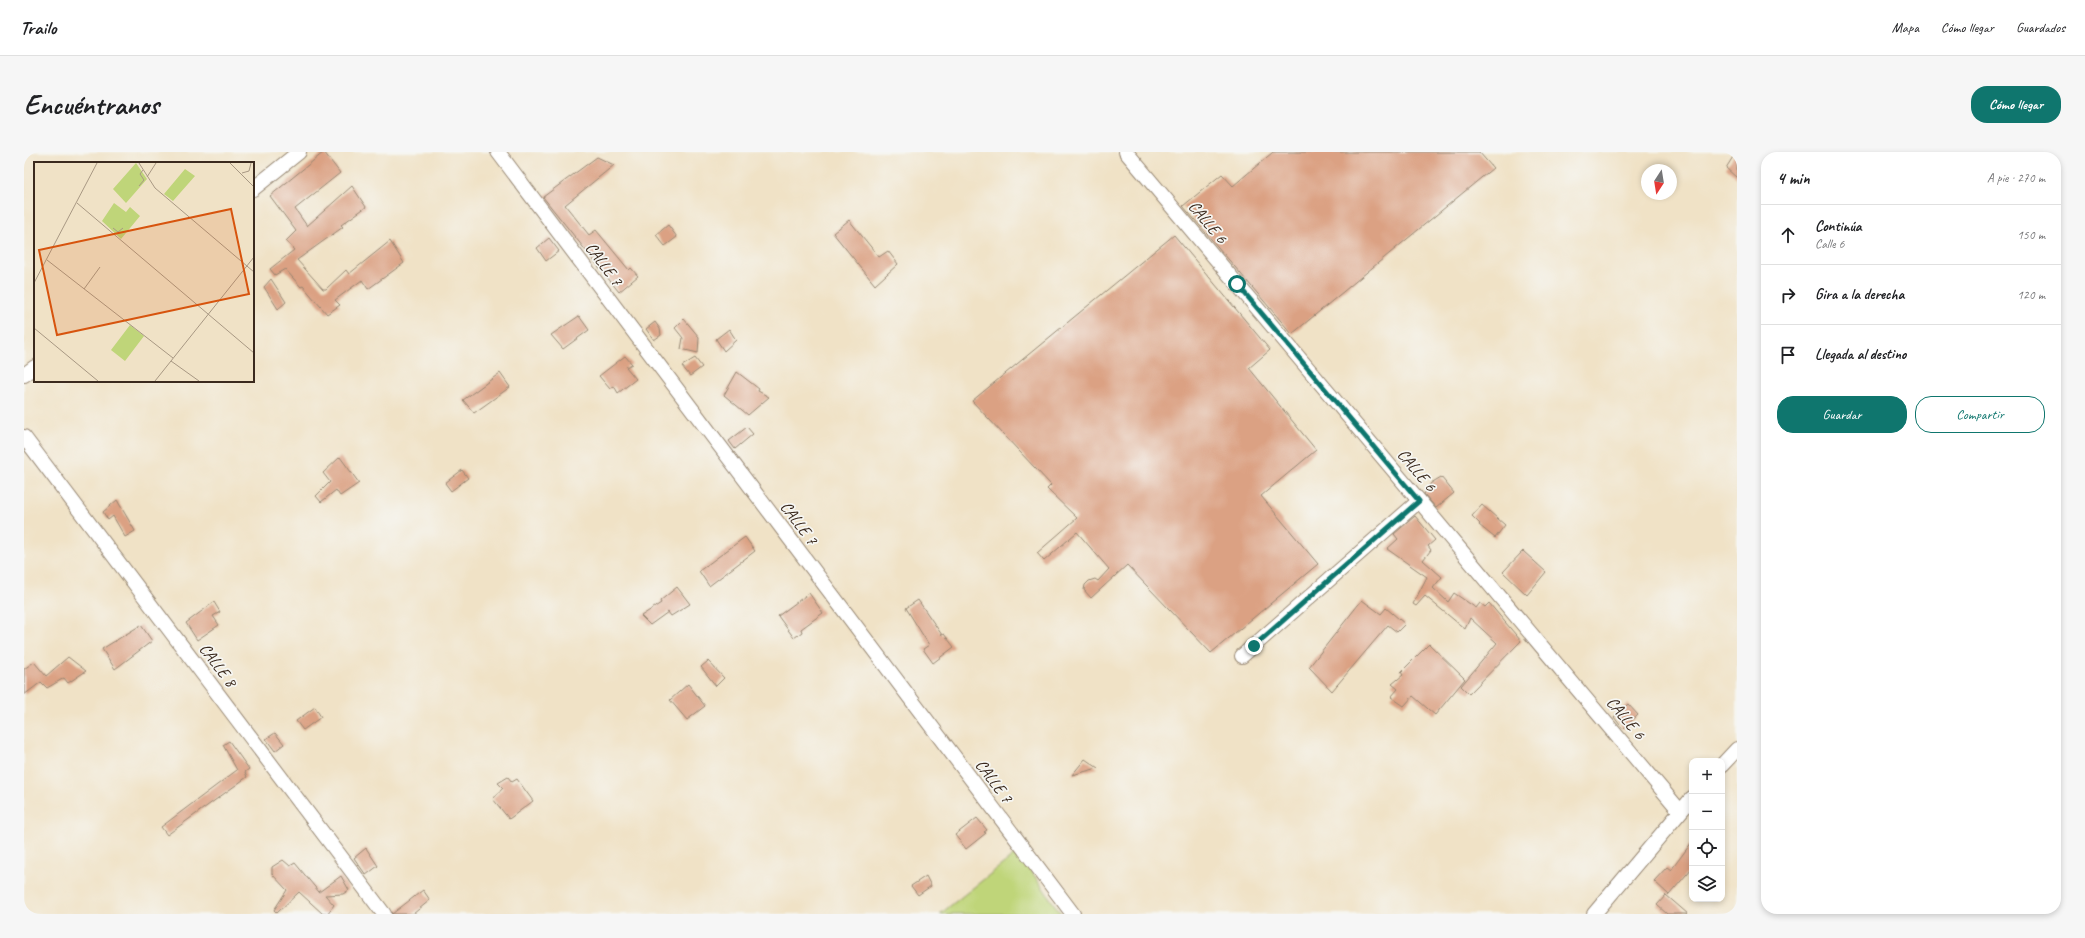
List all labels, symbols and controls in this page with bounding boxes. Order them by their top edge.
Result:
text: Trailo [20,16,56,40]
text: Mapa [1892,19,1919,36]
text: Cómo llegar [1941,19,1994,36]
text: Guardados [2016,19,2065,36]
button: Cómo llegar [1971,86,2061,123]
text: Encuéntranos [24,87,159,122]
inset map [34,162,254,382]
north arrow [1641,164,1677,200]
text: 4 min [1777,168,1810,189]
text: A pie · 270 m [1987,170,2045,186]
street label: CALLE 6 [1184,196,1233,249]
text: Continúa [1815,217,1862,236]
icon: ahead [1777,224,1799,246]
text: 150 m [2017,227,2045,243]
text: Calle 6 [1815,236,1844,252]
street label: CALLE 7 [581,238,628,291]
route start [1228,275,1246,293]
icon: right [1777,284,1799,306]
text: Gira a la derecha [1815,285,1904,304]
text: 120 m [2017,287,2045,303]
icon: arrive [1777,344,1799,366]
text: Llegada al destino [1815,345,1906,364]
button: Guardar [1777,396,1907,433]
button: Compartir [1915,396,2045,433]
street label: CALLE 6 [1393,444,1442,497]
street label: CALLE 7 [776,497,823,550]
route end [1245,637,1263,655]
street label: CALLE 8 [195,639,243,693]
street label: CALLE 6 [1602,692,1651,745]
street label: CALLE 7 [971,755,1018,808]
map controls [1689,758,1725,902]
button: + [1689,758,1725,794]
button: − [1689,794,1725,830]
button: locate [1689,830,1725,866]
button: layers [1689,866,1725,902]

